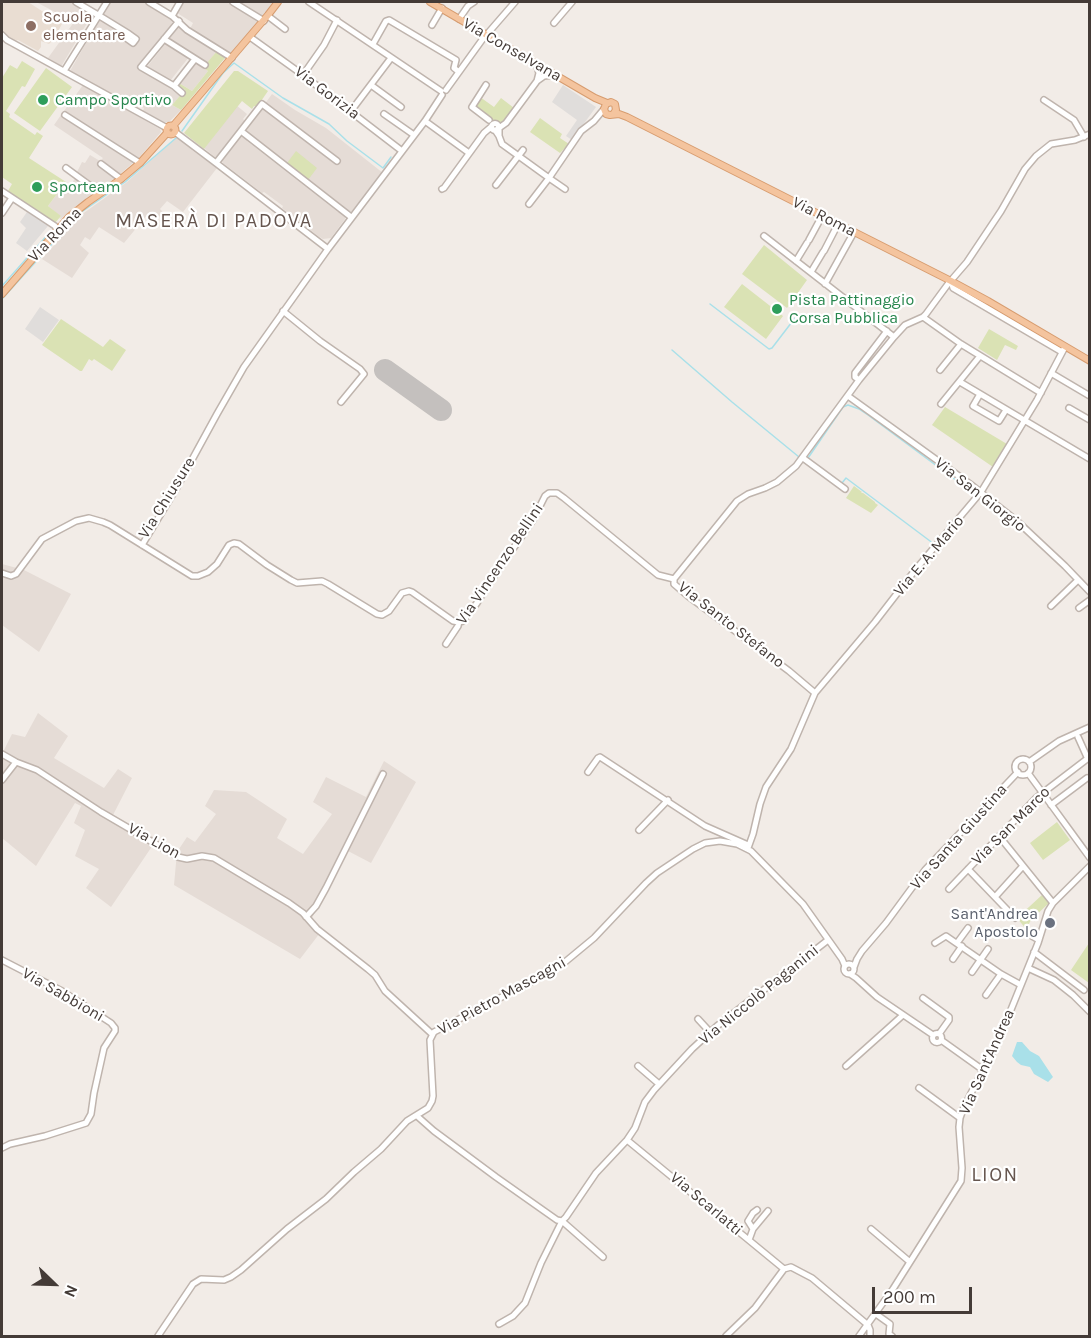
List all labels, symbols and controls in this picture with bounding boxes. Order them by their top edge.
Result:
place label: Scuola elementare [43,7,126,45]
street label: Via Conselvana [459,14,565,86]
marker: Scuola elementare [24,19,38,33]
street label: Via Gorizia [290,62,364,124]
place label: Campo Sportivo [55,90,172,110]
marker: Campo Sportivo [36,93,50,107]
place label: Sporteam [49,177,121,197]
marker: Sporteam [30,180,44,194]
street label: Via Roma [789,193,859,241]
street label: Via Roma [24,204,86,266]
district label: MASERÀ DI PADOVA [115,209,313,233]
place label: Pista Pattinaggio Corsa Pubblica [789,290,914,328]
marker: Pista Pattinaggio Corsa Pubblica [770,302,784,316]
street label: Via Chiusure [134,454,200,542]
street label: Via San Giorgio [931,454,1029,536]
street label: Via Vincenzo Bellini [452,500,548,628]
street label: Via E. A. Mario [890,512,968,600]
street label: Via Santo Stefano [674,578,788,672]
street label: Via Santa Giustina [907,780,1011,894]
street label: Via San Marco [968,783,1054,869]
street label: Via Lion [124,819,184,863]
place label: Sant'Andrea Apostolo [951,904,1038,942]
marker: Sant'Andrea Apostolo [1043,916,1057,930]
street label: Via Niccolò Paganini [695,941,823,1049]
street label: Via Pietro Mascagni [434,953,570,1039]
street label: Via Sabbioni [18,964,108,1026]
street label: Via Sant'Andrea [955,1006,1019,1118]
district label: LION [971,1163,1019,1187]
street label: Via Scarlatti [666,1168,746,1240]
north arrow [24,1254,84,1314]
scale bar [875,1275,976,1313]
text: N [60,1282,82,1300]
text: 200 m [883,1286,936,1308]

